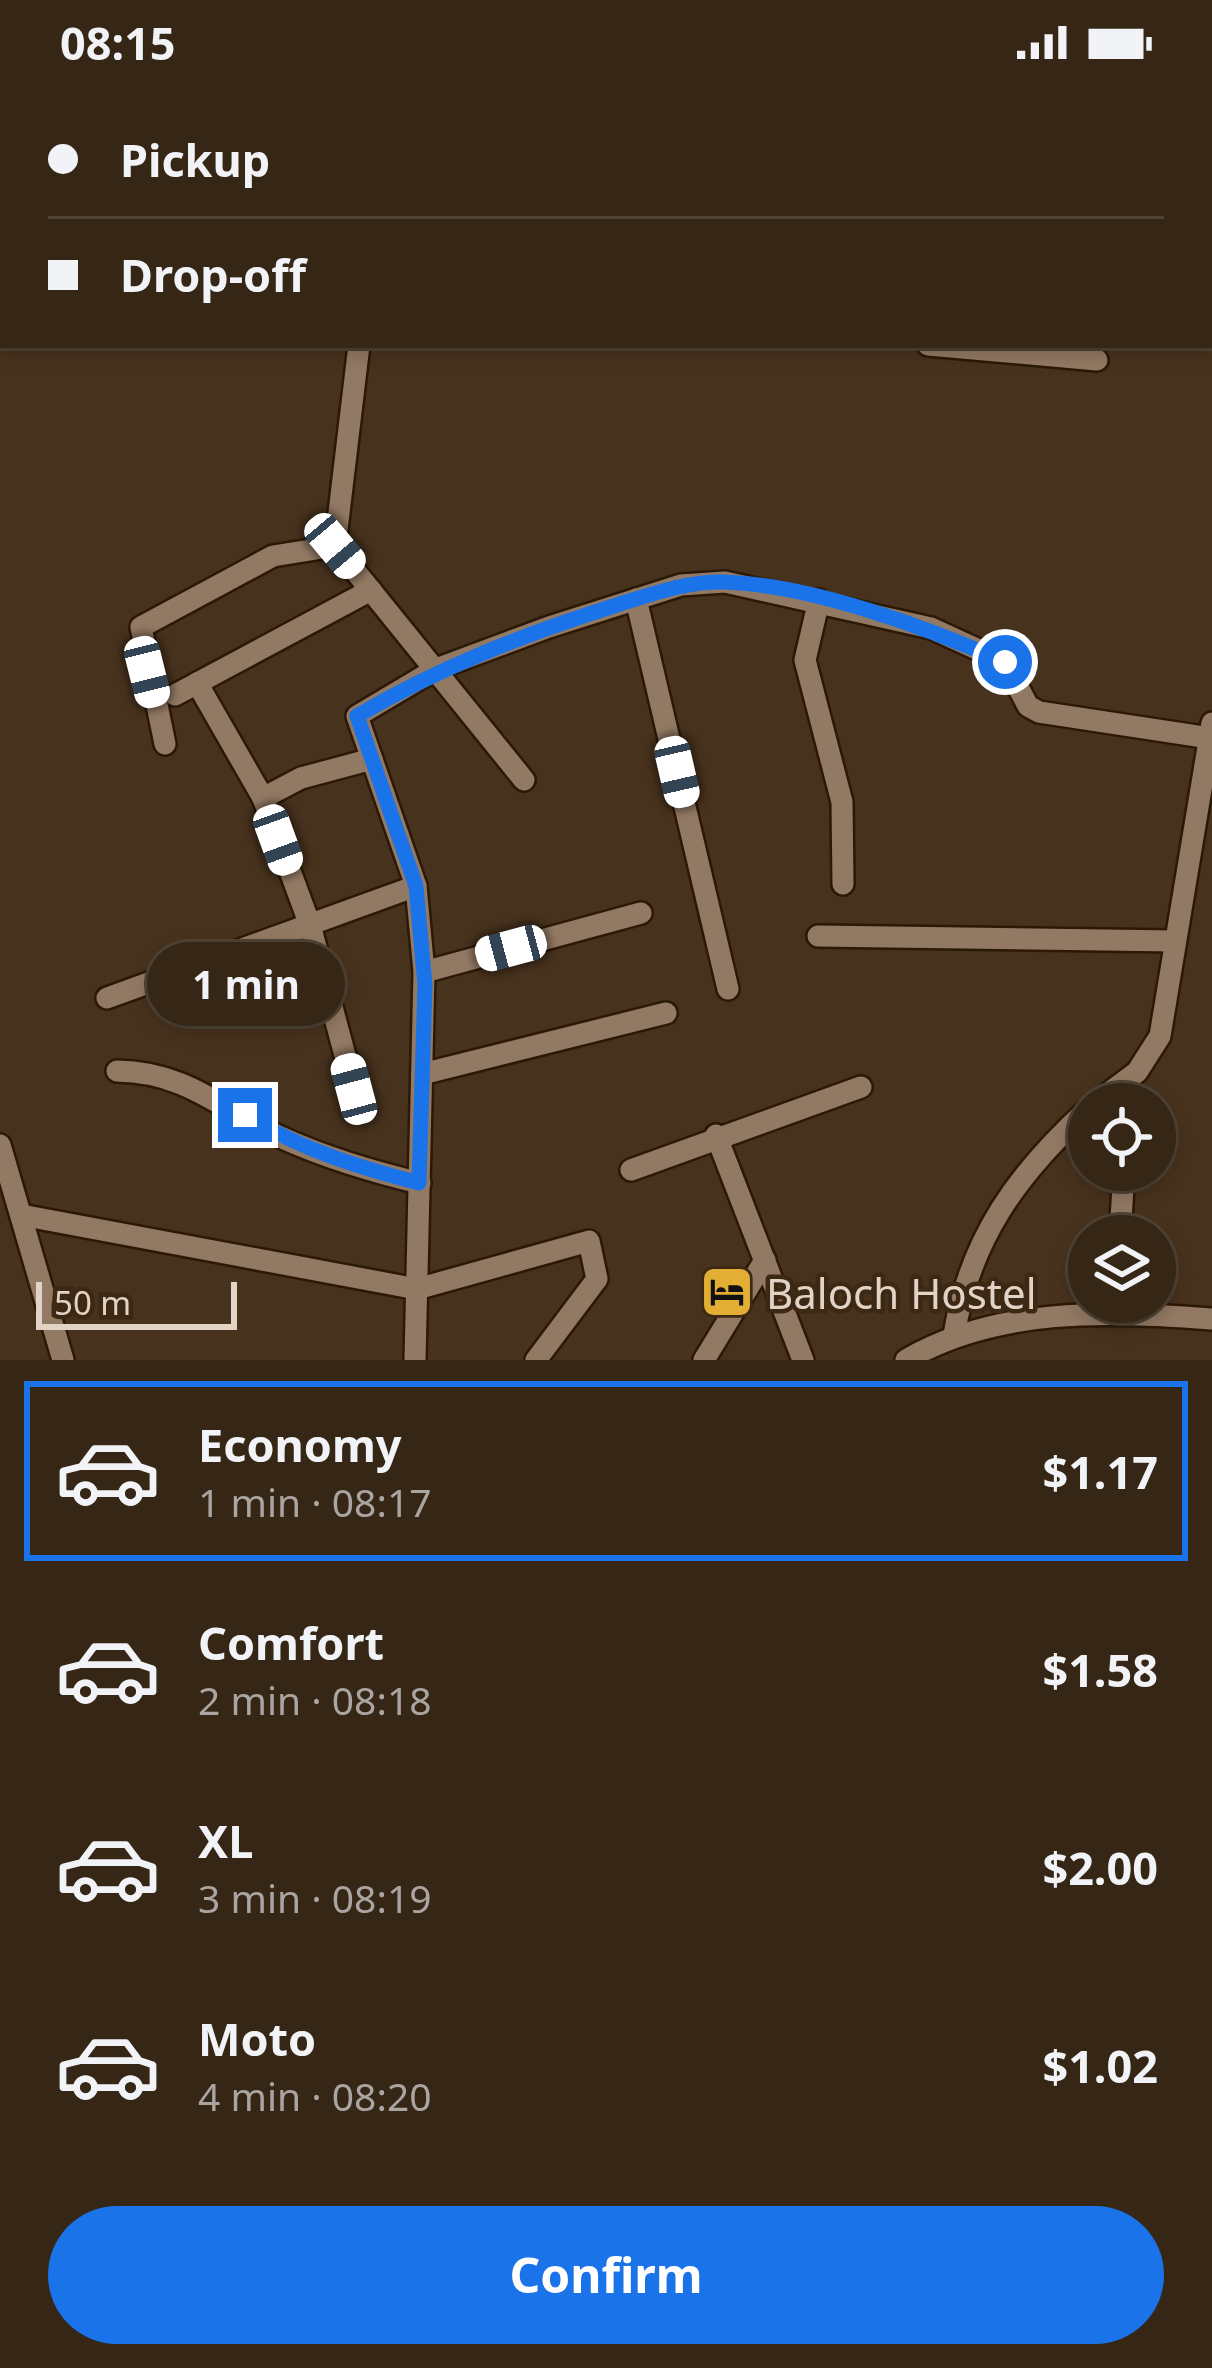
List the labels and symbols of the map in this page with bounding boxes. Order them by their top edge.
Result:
car [298,507,372,585]
car [121,633,173,711]
route start [978,635,1032,689]
car [651,733,703,811]
car [249,800,307,880]
car [472,921,550,975]
callout: 1 min [146,941,344,1025]
car [327,1050,381,1128]
route end [218,1088,272,1142]
hotel icon: Baloch Hostel [699,1264,755,1320]
place label: Baloch Hostel [766,1264,1036,1321]
scale bar [36,1276,237,1329]

